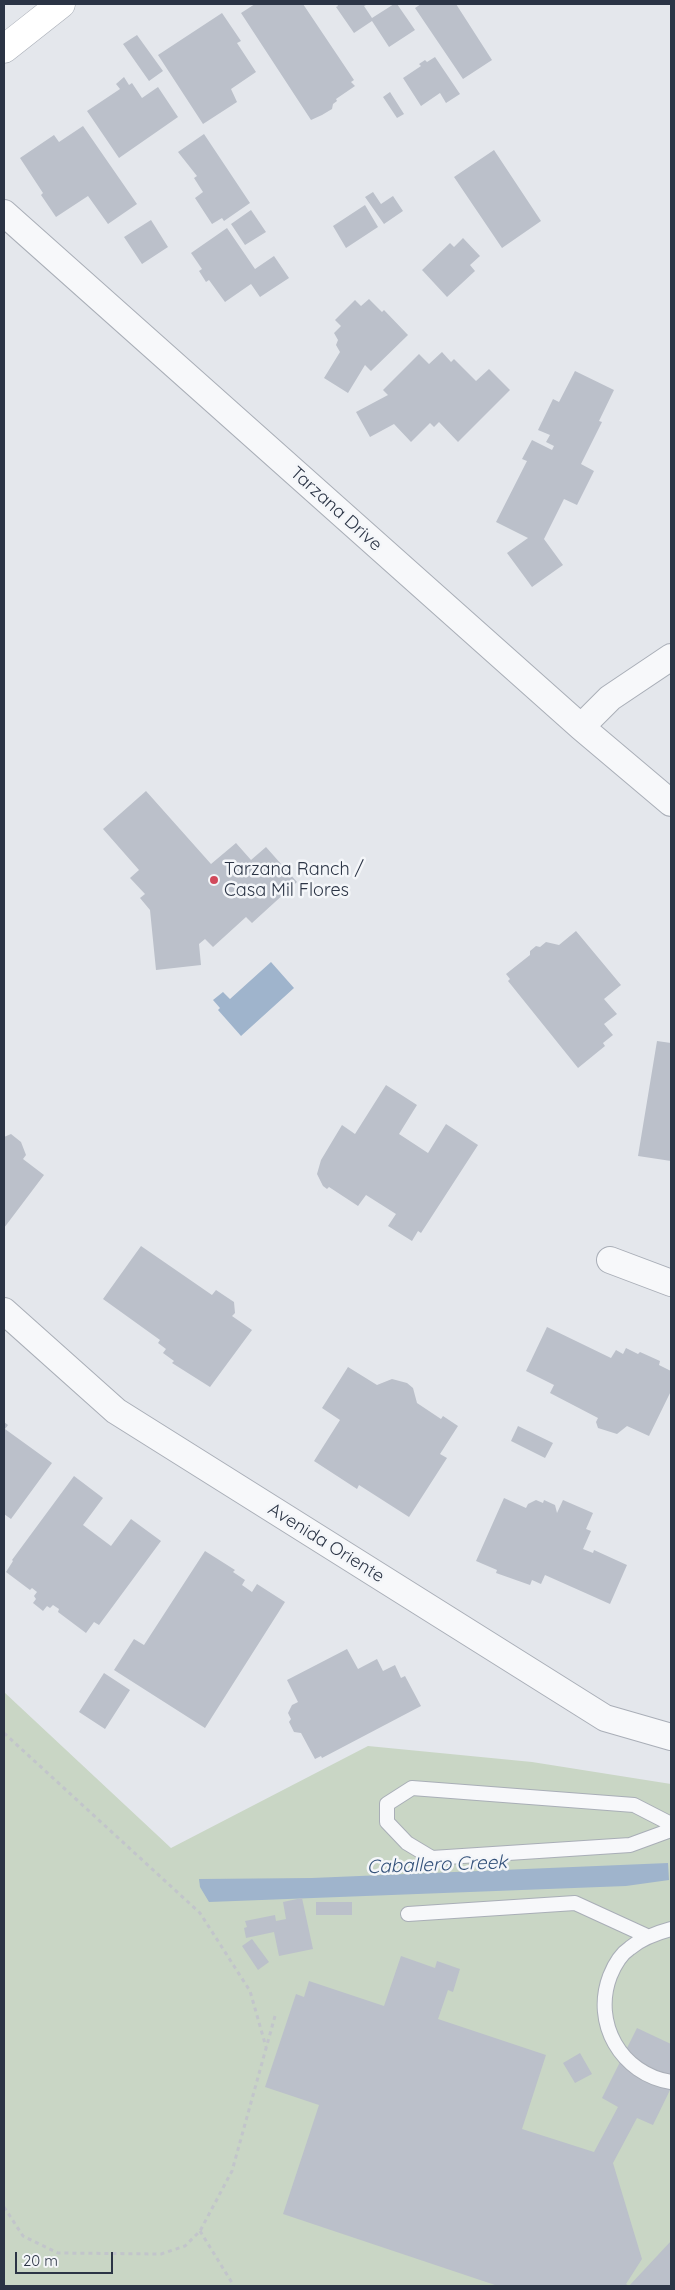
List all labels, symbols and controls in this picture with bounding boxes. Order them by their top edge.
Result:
street label: Tarzana Drive [286,462,386,556]
place label: Tarzana Ranch / Casa Mil Flores [224,859,364,902]
marker: Tarzana Ranch / Casa Mil Flores [208,874,220,886]
street label: Avenida Oriente [264,1499,388,1587]
water label: Caballero Creek [366,1851,508,1879]
scale bar [18,2242,115,2274]
text: 20 m [23,2251,58,2270]

